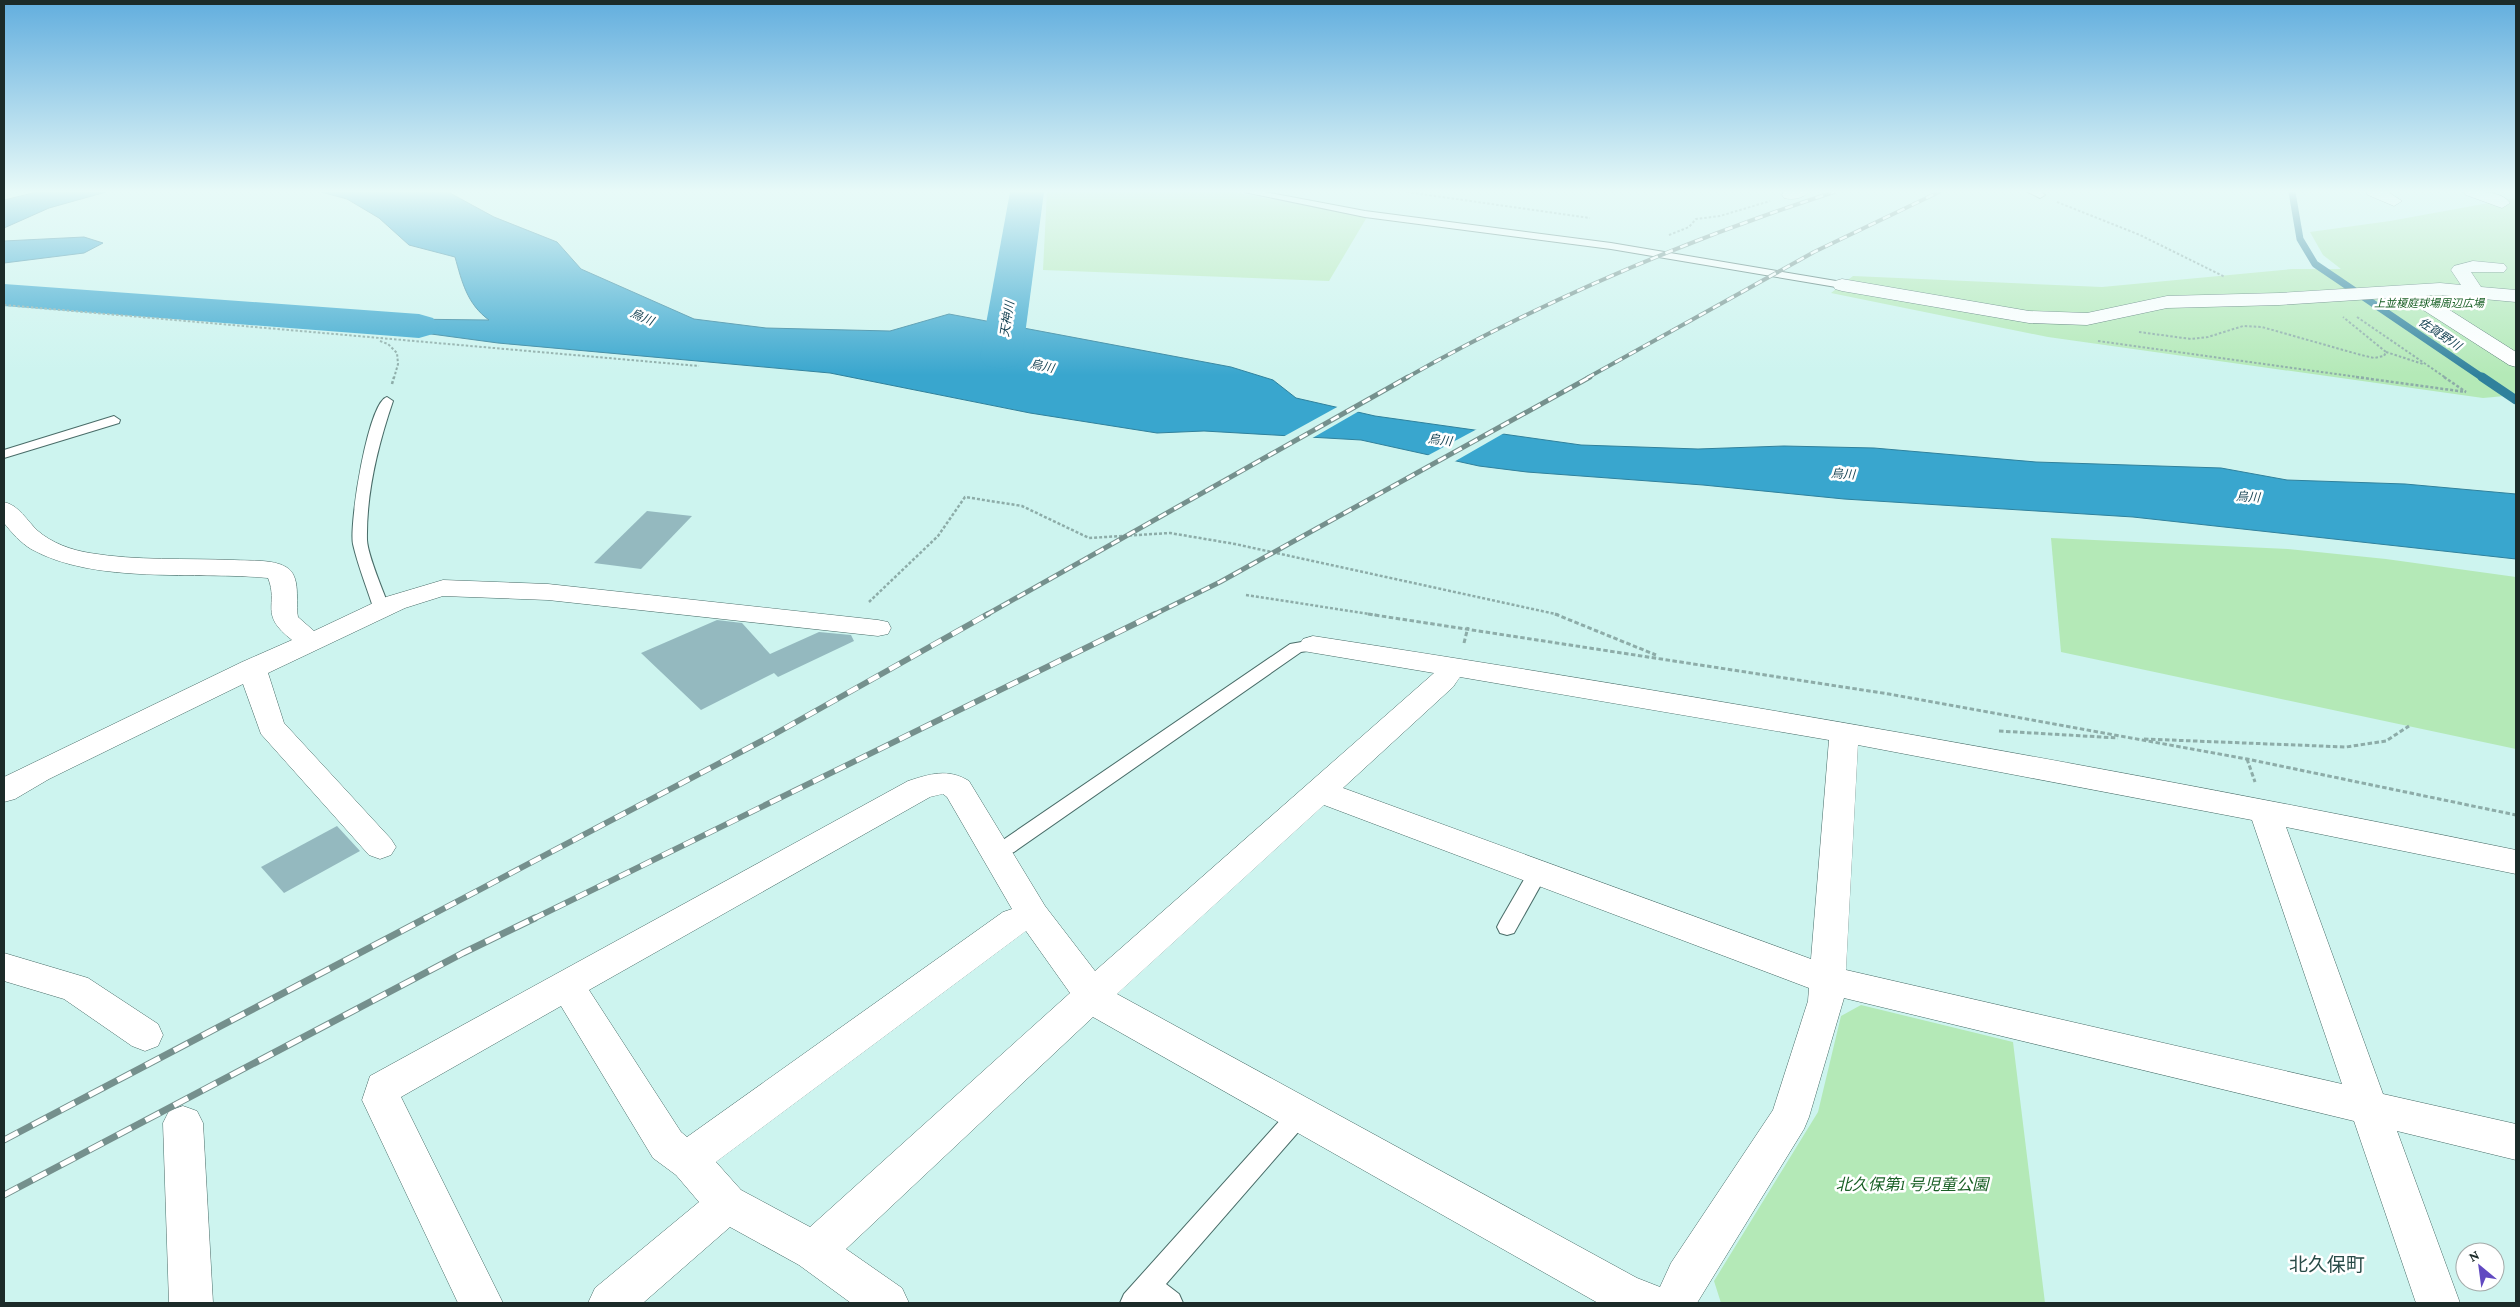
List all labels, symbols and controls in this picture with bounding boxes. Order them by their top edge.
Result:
park label: 上並榎庭球場周辺広場 [2374,297,2486,309]
water label: 天神川 [997,298,1017,338]
water label: 烏川 [628,306,658,329]
water label: 佐賀野川 [2416,315,2465,354]
water label: 烏川 [1029,357,1057,376]
water label: 烏川 [1427,432,1455,449]
water label: 烏川 [1831,466,1857,482]
water label: 烏川 [2236,489,2262,505]
park label: 北久保第1 号児童公園 [1836,1176,1990,1193]
north arrow [2455,1242,2505,1292]
text: N [2466,1246,2482,1265]
district label: 北久保町 [2289,1254,2365,1275]

